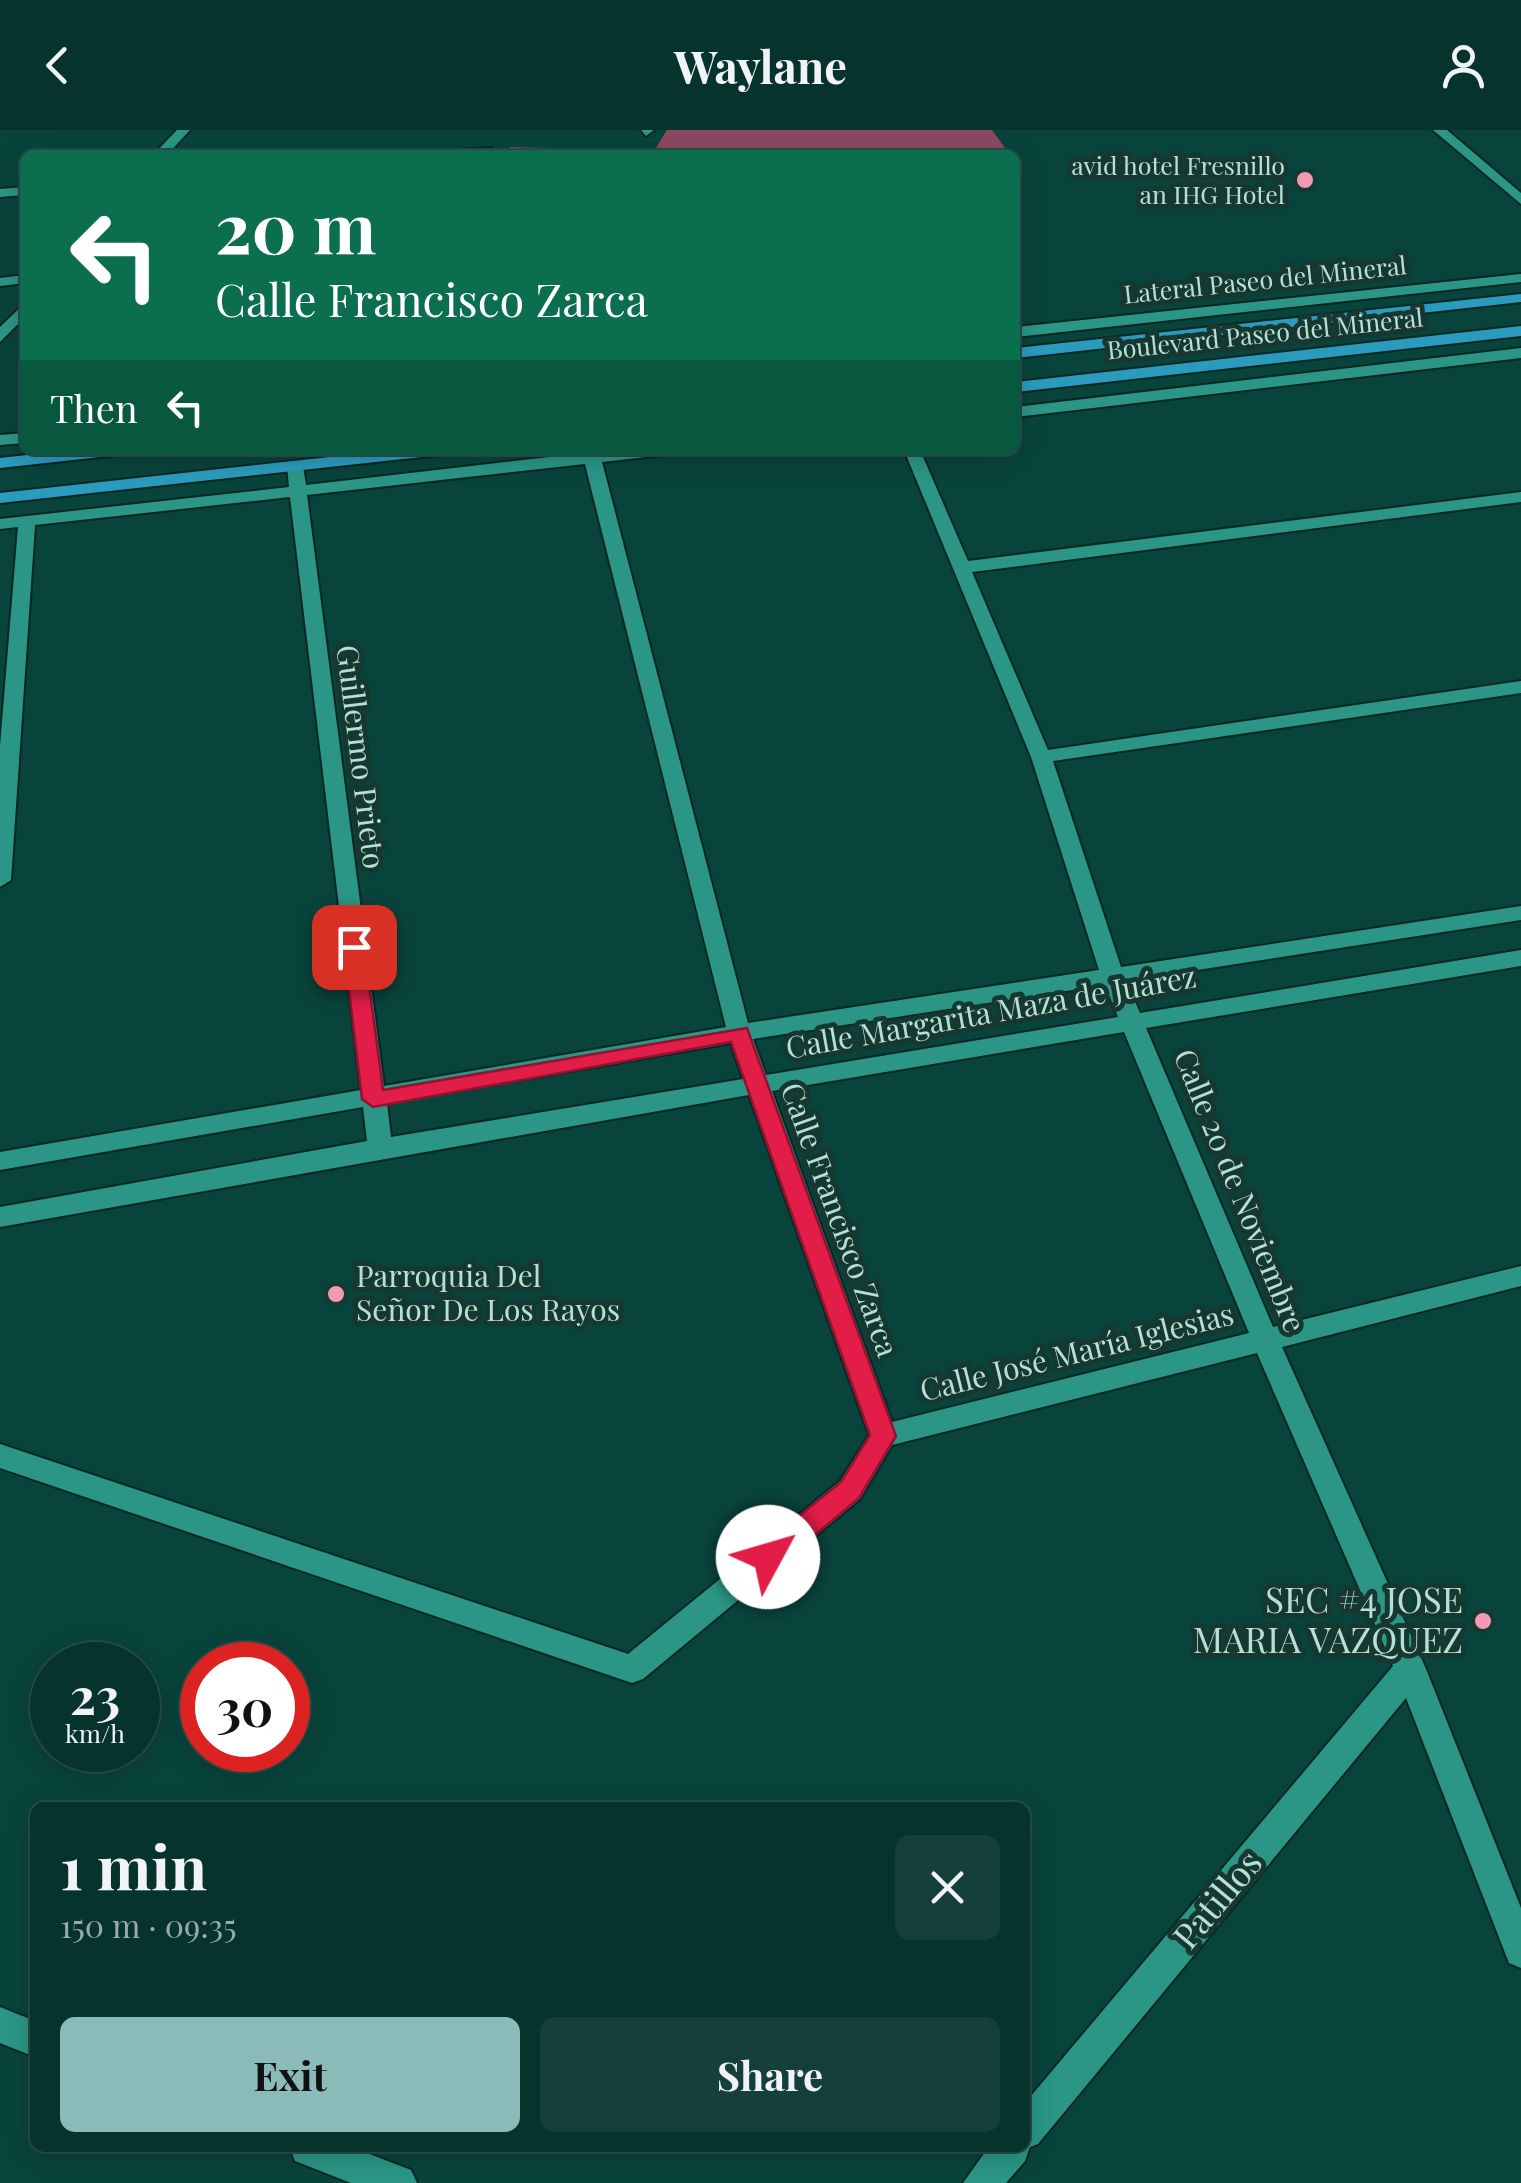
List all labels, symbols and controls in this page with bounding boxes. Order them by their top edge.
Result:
text: Waylane [674,35,847,95]
icon: back [30,38,85,93]
icon: person [1436,38,1491,93]
place label: avid hotel Fresnillo an IHG Hotel [1071,148,1285,210]
marker: avid hotel Fresnillo an IHG Hotel [1294,169,1316,191]
text: 20 m [215,178,376,272]
icon: left [50,190,180,320]
street label: Lateral Paseo del Mineral [1122,247,1408,310]
text: Calle Francisco Zarca [215,268,648,328]
street label: Boulevard Paseo del Mineral [1105,299,1425,366]
icon: left [158,380,213,435]
text: Then [50,382,138,433]
street label: Guillermo Prieto [328,643,396,871]
pin [312,905,397,990]
icon: arrive [327,920,382,975]
street label: Calle Margarita Maza de Juárez [782,955,1199,1067]
street label: Calle 20 de Noviembre [1166,1043,1316,1338]
street label: Calle Francisco Zarca [773,1077,909,1362]
place label: Parroquia Del Señor De Los Rayos [356,1255,620,1329]
marker: Parroquia Del Señor De Los Rayos [325,1283,347,1305]
street label: Calle José María Iglesias [916,1293,1237,1409]
position arrow [716,1505,820,1609]
place label: SEC #4 JOSE MARIA VAZQUEZ [1193,1575,1463,1662]
marker: SEC #4 JOSE MARIA VAZQUEZ [1472,1610,1494,1632]
speed limit sign: 30 [180,1642,310,1772]
text: 23 [70,1661,120,1728]
text: km/h [65,1716,125,1749]
text: 1 min [60,1825,207,1905]
button: close [895,1835,1000,1940]
street label: Patillos [1161,1839,1271,1957]
text: 150 m · 09:35 [60,1903,236,1946]
button: Exit [60,2017,520,2132]
button: Share [540,2017,1000,2132]

